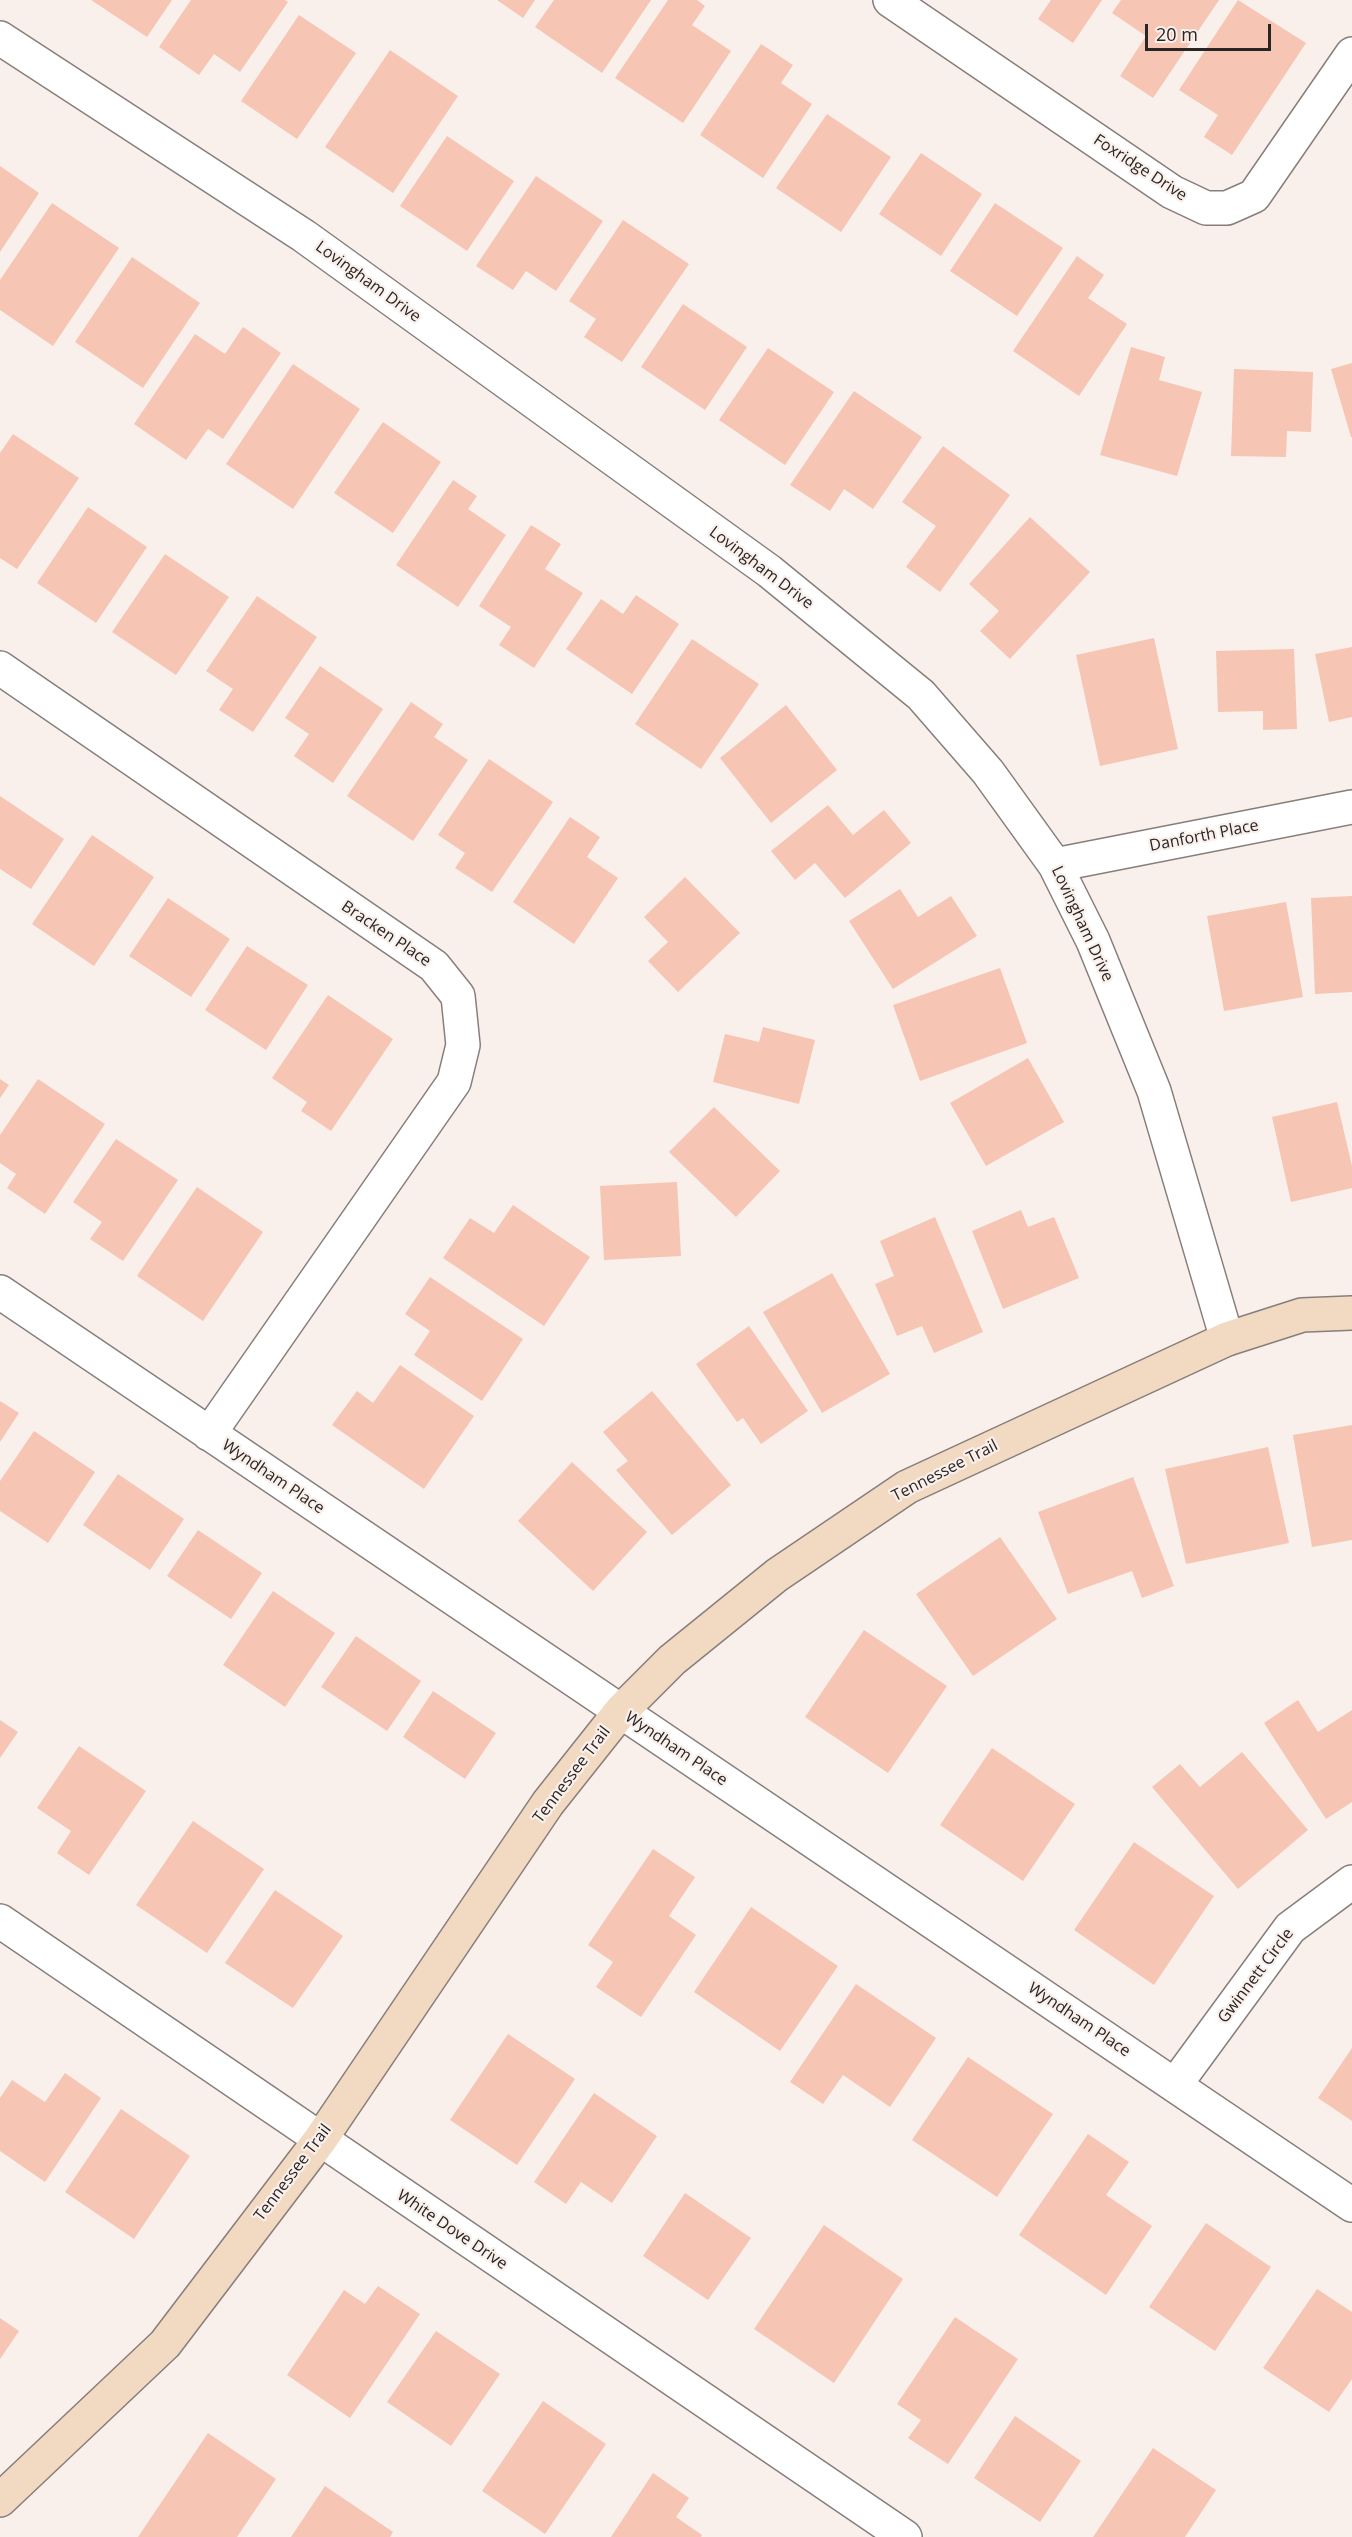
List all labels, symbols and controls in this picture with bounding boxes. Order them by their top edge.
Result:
scale bar [1148,12,1274,50]
text: 20 m [1156,22,1198,46]
street label: Foxridge Drive [1090,131,1190,205]
street label: Lovingham Drive [312,237,424,327]
street label: Lovingham Drive [705,523,817,613]
street label: Danforth Place [1148,816,1260,856]
street label: Lovingham Drive [1047,863,1117,985]
street label: Bracken Place [338,897,434,971]
street label: Wyndham Place [218,1436,328,1518]
street label: Tennessee Trail [889,1436,1001,1506]
street label: Wyndham Place [621,1708,731,1790]
street label: Tennessee Trail [529,1723,615,1827]
street label: Gwinnett Circle [1214,1925,1298,2027]
street label: Wyndham Place [1024,1979,1134,2061]
street label: Tennessee Trail [250,2121,336,2225]
street label: White Dove Drive [393,2186,511,2274]

